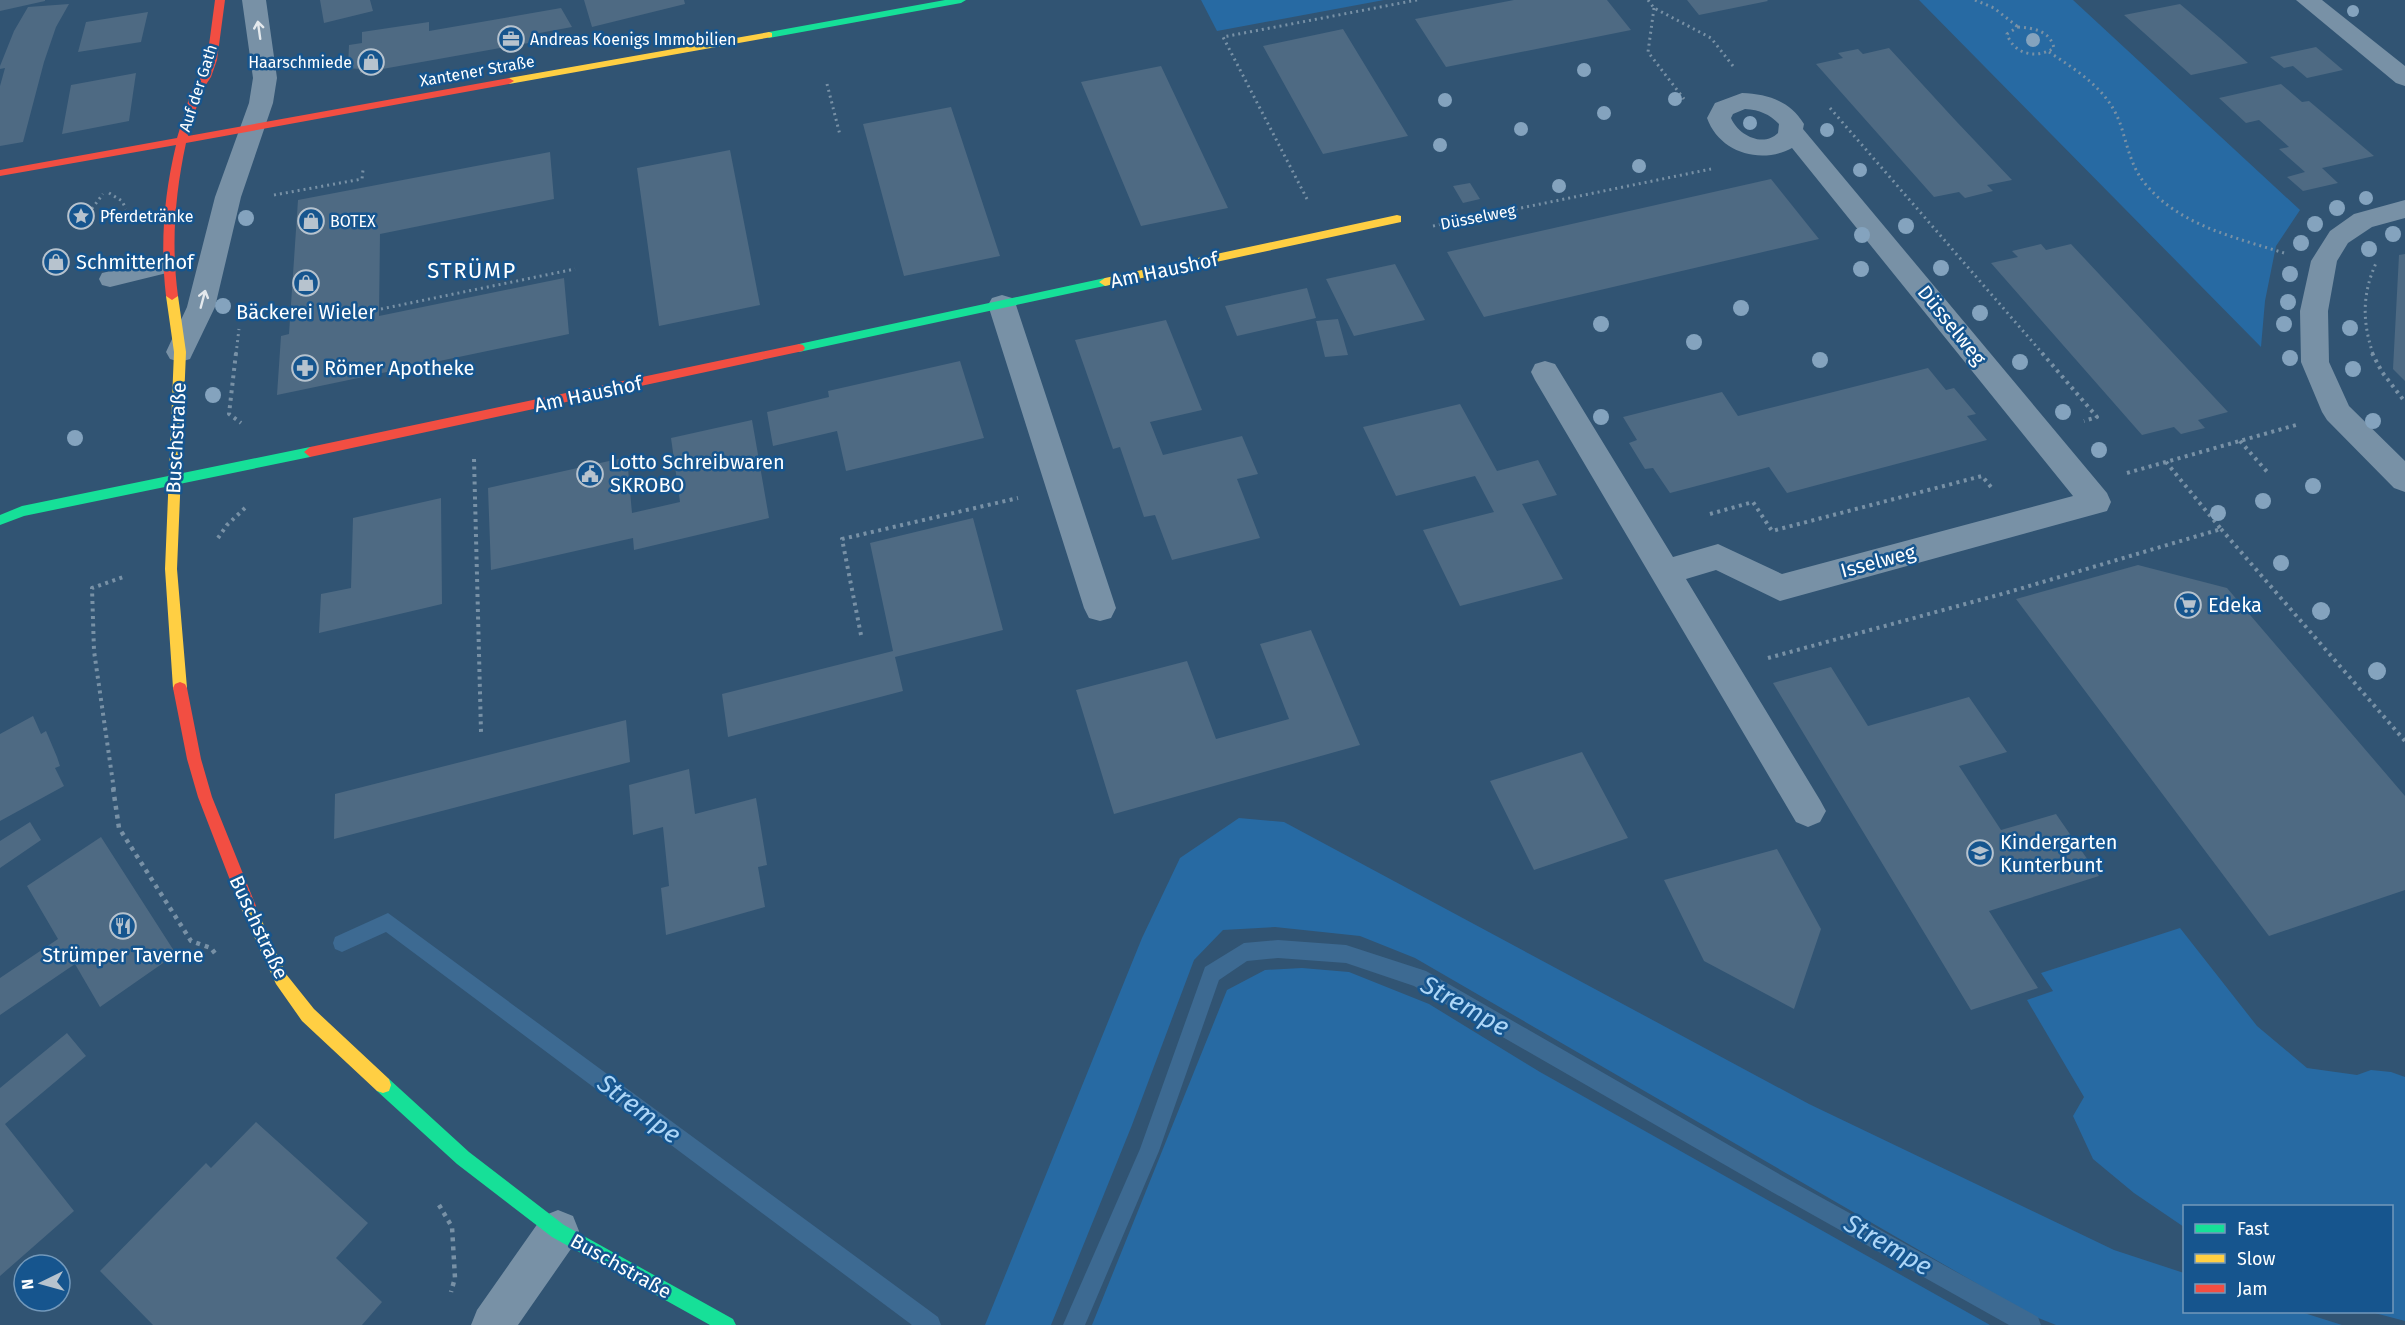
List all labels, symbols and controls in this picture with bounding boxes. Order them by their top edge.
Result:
one-way arrow [253,20,264,40]
office icon: Andreas Koenigs Immobilien [496,24,526,54]
place label: Andreas Koenigs Immobilien [530,30,737,49]
street label: Auf der Gath [175,42,221,134]
shop icon: Haarschmiede [356,47,386,77]
street label: Xantener Straße [418,52,536,90]
place label: Haarschmiede [248,53,352,72]
street label: Düsselweg [1439,200,1518,234]
place icon: Pferdetränke [66,201,96,231]
shop icon: BOTEX [296,206,326,236]
place label: Pferdetränke [100,207,193,226]
place label: BOTEX [330,212,376,231]
shop icon: Schmitterhof [41,247,71,277]
street label: Am Haushof [1108,247,1221,293]
place label: Schmitterhof [76,250,195,274]
district label: STRÜMP [427,257,517,284]
shop icon: Bäckerei Wieler [291,268,321,298]
street label: Düsselweg [1913,280,1992,370]
one-way arrow [197,290,209,309]
place label: Bäckerei Wieler [236,300,376,324]
pharmacy icon: Römer Apotheke [290,353,320,383]
place label: Römer Apotheke [324,356,474,380]
street label: Am Haushof [532,371,645,417]
street label: Buschstraße [161,382,191,494]
place label: Lotto Schreibwaren SKROBO [610,450,785,497]
public building icon: Lotto Schreibwaren SKROBO [575,459,605,489]
street label: Isselweg [1838,539,1919,583]
supermarket icon: Edeka [2173,590,2203,620]
place label: Edeka [2208,593,2262,617]
place label: Kindergarten Kunterbunt [2000,830,2118,877]
school or university icon: Kindergarten Kunterbunt [1965,838,1995,868]
street label: Buschstraße [225,871,293,983]
restaurant icon: Strümper Taverne [108,911,138,941]
place label: Strümper Taverne [42,943,204,967]
water label: Strempe [1414,969,1515,1043]
water label: Strempe [590,1067,687,1150]
legend [2183,1205,2393,1313]
water label: Strempe [1838,1207,1937,1283]
text: Fast [2237,1218,2270,1240]
street label: Buschstraße [566,1228,676,1304]
text: Slow [2237,1248,2276,1270]
north arrow [12,1253,72,1313]
text: N [18,1278,37,1290]
text: Jam [2237,1278,2268,1300]

